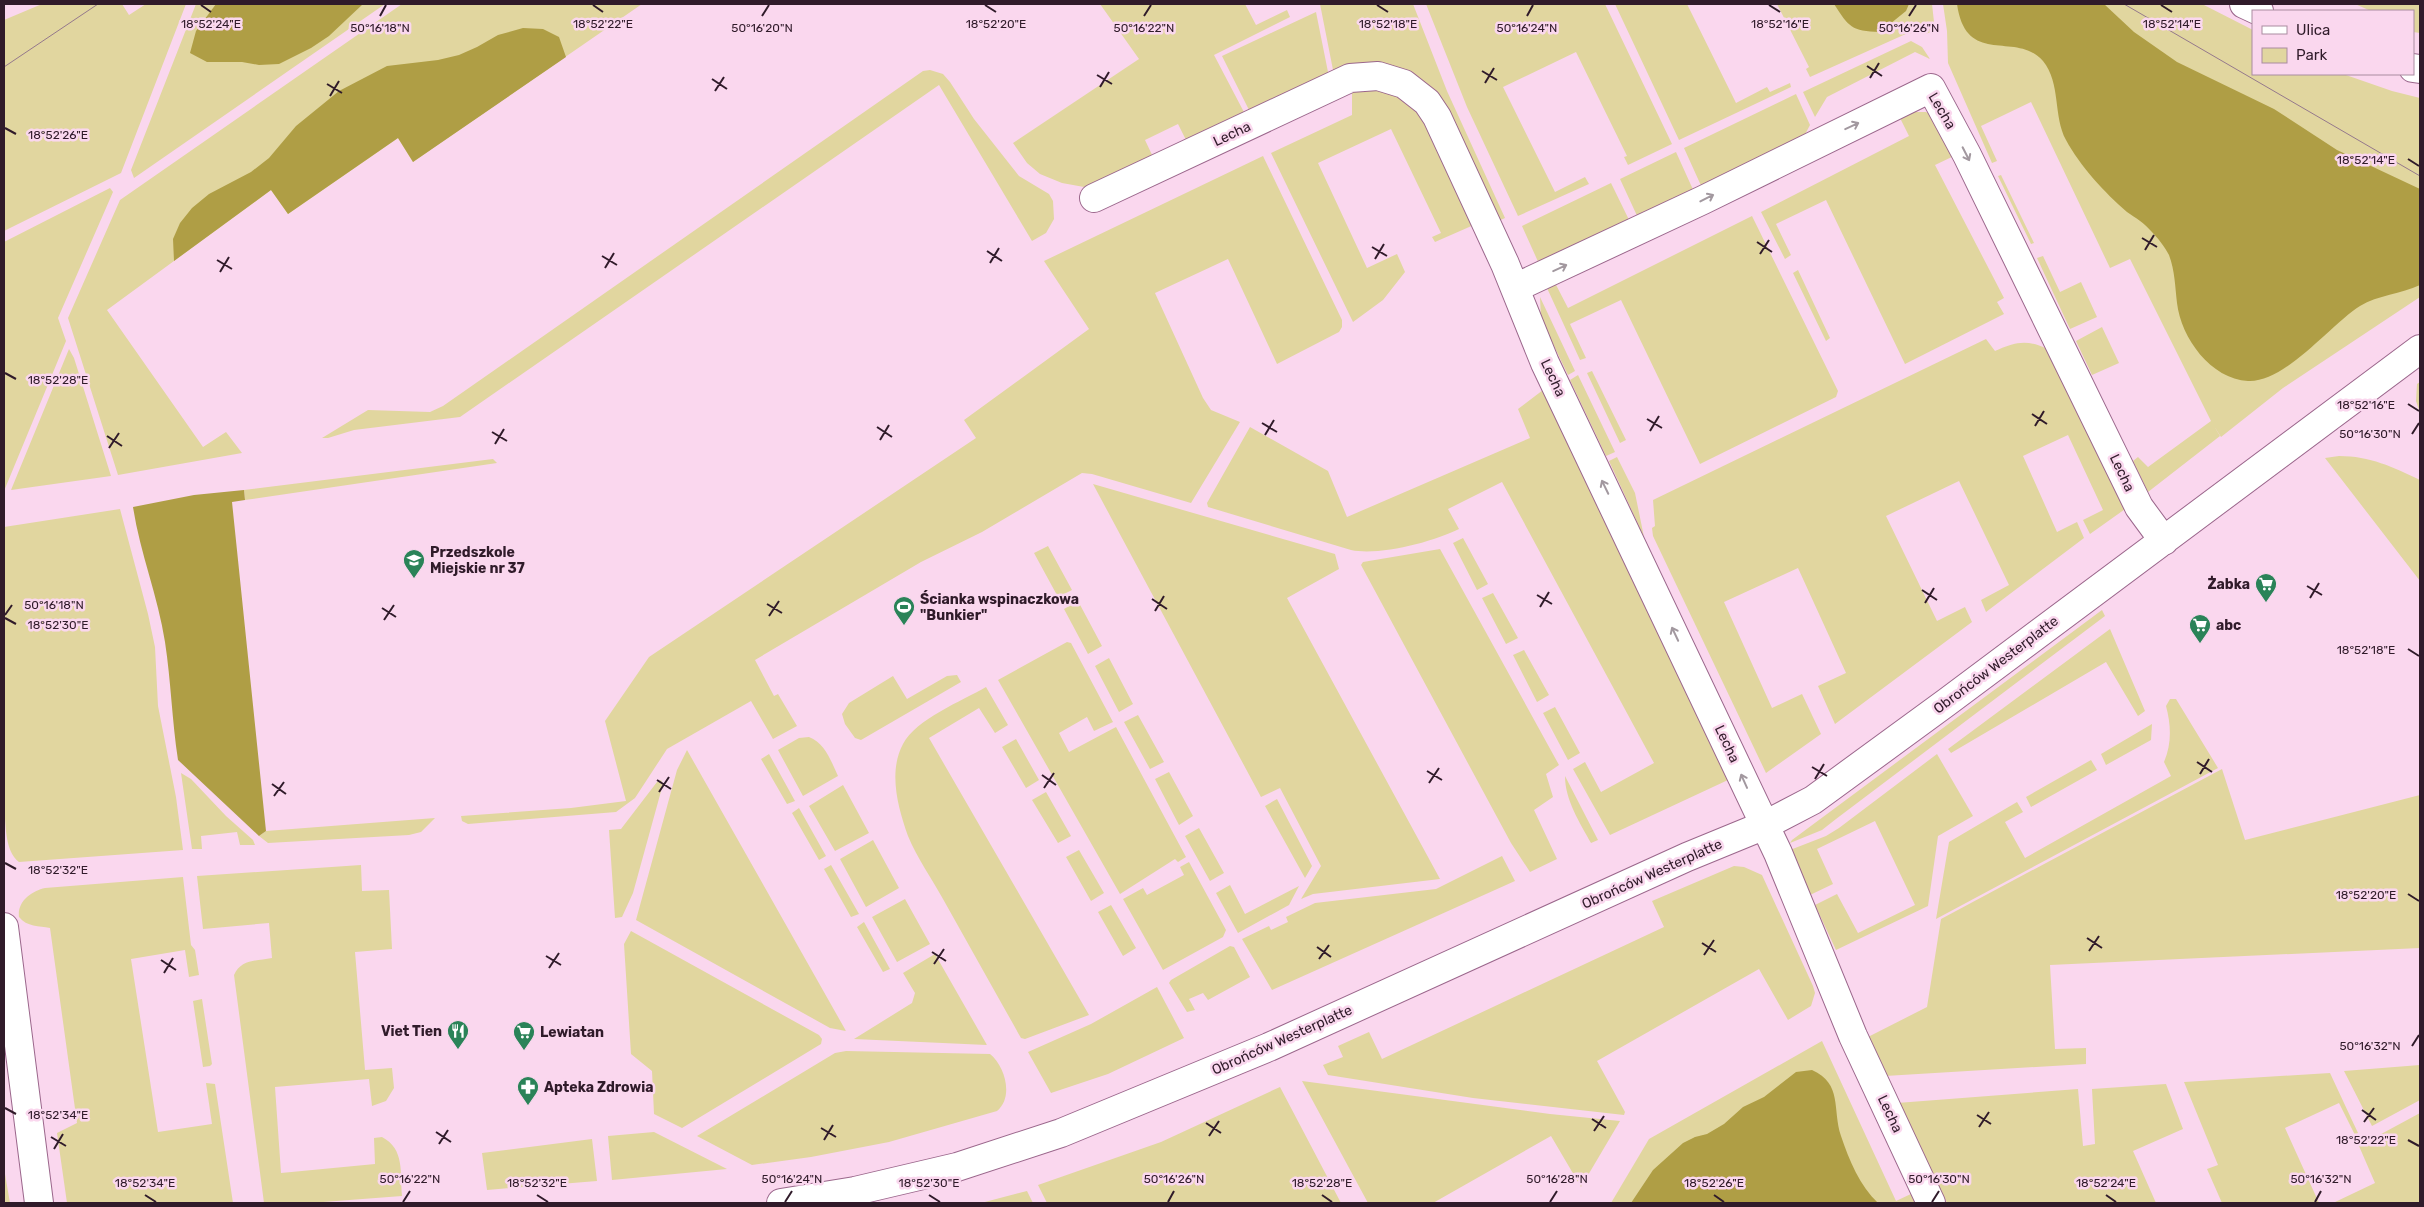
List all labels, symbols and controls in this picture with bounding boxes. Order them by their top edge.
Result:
legend [2252,10,2414,75]
text: 18°52'24"E [181,17,241,31]
text: 18°52'22"E [573,17,633,31]
text: 18°52'20"E [966,17,1026,31]
text: 18°52'18"E [1359,17,1417,31]
text: 18°52'16"E [1751,17,1809,31]
text: 18°52'14"E [2143,17,2201,31]
text: 50°16'18"N [350,21,410,35]
text: 50°16'20"N [731,21,793,35]
text: 50°16'22"N [1114,21,1174,35]
text: 50°16'24"N [1497,21,1557,35]
text: 50°16'26"N [1879,21,1939,35]
text: Ulica [2296,21,2330,39]
text: Park [2296,46,2327,64]
street label: Lecha [1925,90,1959,132]
street label: Lecha [1210,118,1254,150]
one-way arrow [1844,120,1859,130]
text: 18°52'26"E [28,128,88,142]
one-way arrow [1961,147,1971,162]
text: 18°52'14"E [2337,153,2395,167]
one-way arrow [1699,193,1714,203]
one-way arrow [1552,263,1567,272]
street label: Lecha [1537,356,1569,400]
text: 18°52'28"E [28,373,88,387]
text: 18°52'16"E [2337,398,2395,412]
text: 50°16'30"N [2339,427,2401,441]
street label: Lecha [2106,451,2138,495]
one-way arrow [1600,480,1609,495]
place label: Przedszkole Miejskie nr 37 [430,544,525,577]
school or university icon: Przedszkole Miejskie nr 37 [402,548,426,579]
supermarket icon: Żabka [2254,572,2278,603]
place label: Żabka [2208,575,2250,593]
place label: Ścianka wspinaczkowa "Bunkier" [920,590,1079,624]
sports icon: Ścianka wspinaczkowa "Bunkier" [892,595,916,626]
text: 50°16'18"N [24,598,84,612]
street label: Obrońców Westerplatte [1930,612,2062,718]
supermarket icon: abc [2188,613,2212,644]
place label: abc [2216,617,2241,634]
text: 18°52'30"E [28,618,88,632]
one-way arrow [1670,627,1679,642]
text: 18°52'18"E [2337,643,2395,657]
street label: Lecha [1711,722,1743,766]
one-way arrow [1739,773,1749,788]
street label: Obrońców Westerplatte [1579,835,1725,913]
text: 18°52'32"E [28,863,88,877]
text: 18°52'20"E [2336,888,2396,902]
street label: Obrońców Westerplatte [1209,1001,1355,1079]
restaurant icon: Viet Tien [446,1019,470,1050]
supermarket icon: Lewiatan [512,1020,536,1051]
place label: Viet Tien [381,1023,442,1040]
place label: Lewiatan [540,1024,604,1041]
text: 50°16'32"N [2339,1039,2401,1053]
pharmacy icon: Apteka Zdrowia [516,1075,540,1106]
place label: Apteka Zdrowia [544,1079,653,1096]
street label: Lecha [1874,1092,1906,1136]
text: 18°52'34"E [28,1108,88,1122]
text: 18°52'22"E [2336,1133,2396,1147]
text: 50°16'22"N [380,1172,440,1186]
text: 50°16'24"N [762,1172,822,1186]
text: 50°16'26"N [1144,1172,1204,1186]
text: 50°16'28"N [1526,1172,1588,1186]
text: 50°16'30"N [1908,1172,1970,1186]
text: 50°16'32"N [2290,1172,2352,1186]
text: 18°52'34"E [115,1176,175,1190]
text: 18°52'32"E [507,1176,567,1190]
text: 18°52'30"E [899,1176,959,1190]
text: 18°52'28"E [1292,1176,1352,1190]
text: 18°52'26"E [1684,1176,1744,1190]
text: 18°52'24"E [2076,1176,2136,1190]

